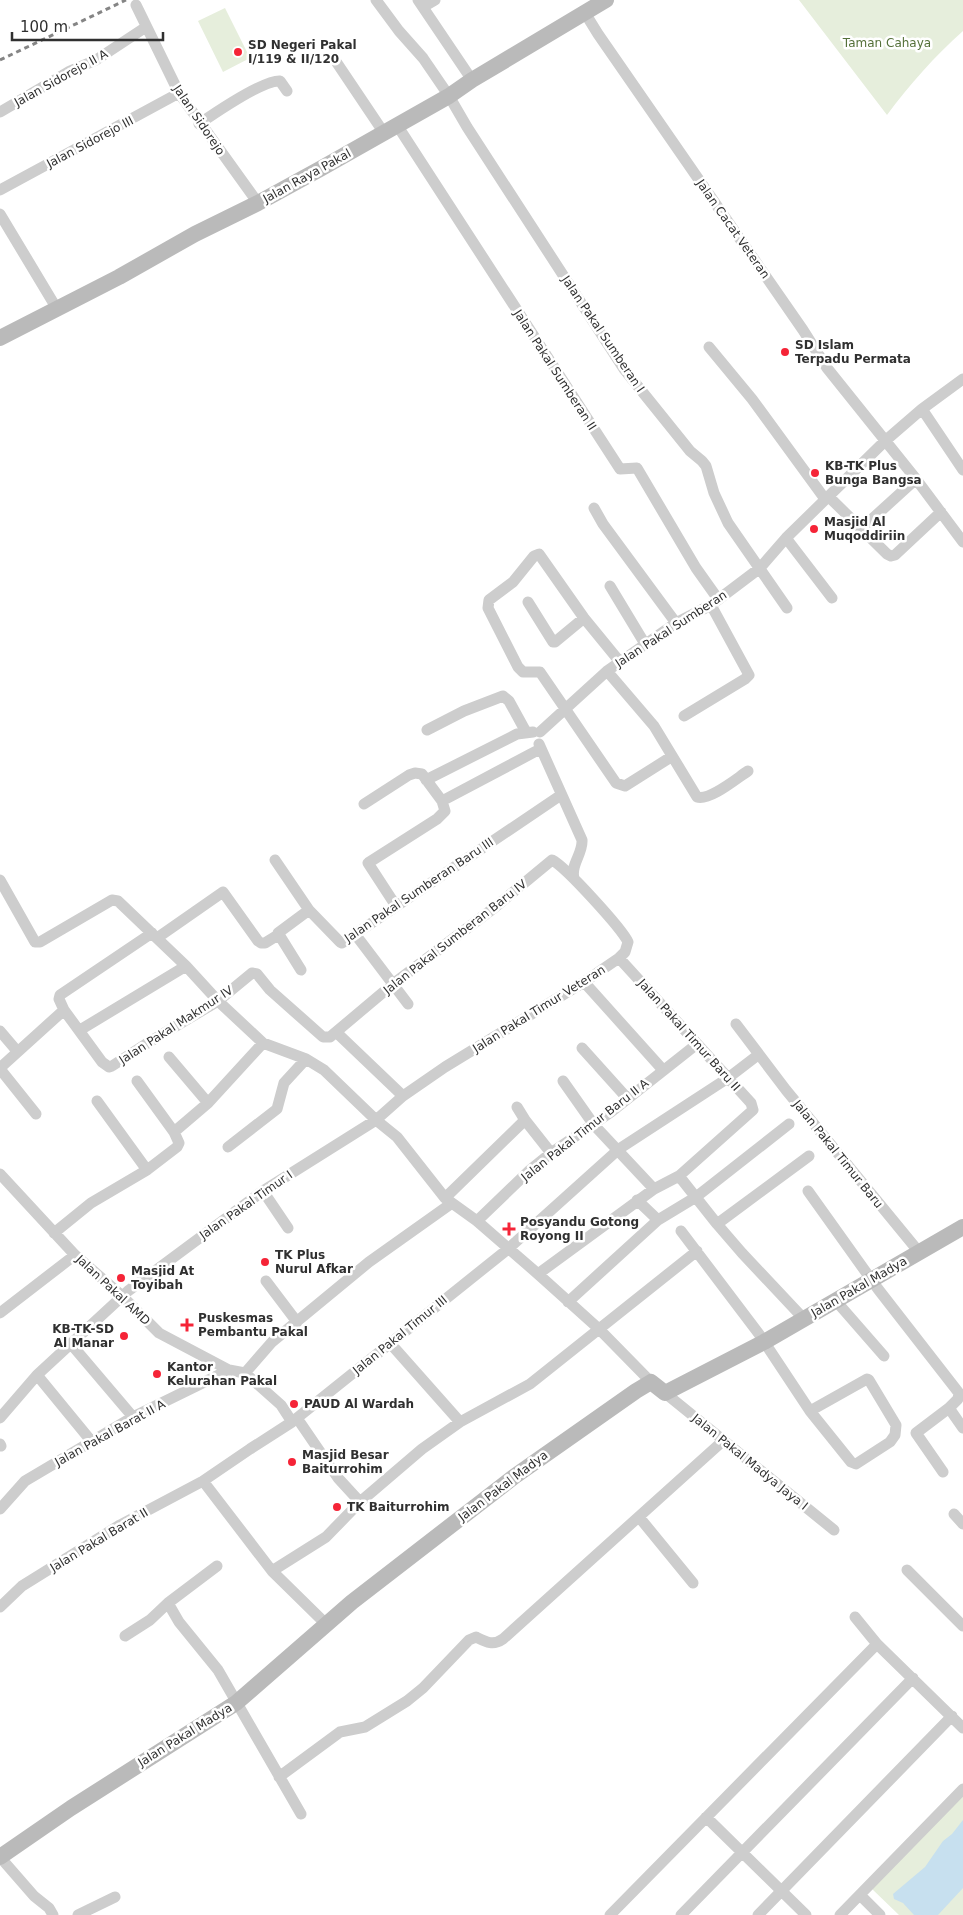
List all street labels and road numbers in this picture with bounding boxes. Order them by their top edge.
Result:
street label: Jalan Sidorejo II A [11,46,111,110]
street label: Jalan Sidorejo [170,81,228,158]
street label: Jalan Sidorejo III [43,113,136,171]
street label: Jalan Raya Pakal [260,146,353,206]
street label: Jalan Cacat Veteran [693,176,773,281]
street label: Jalan Pakal Sumberan I [558,272,647,395]
street label: Jalan Pakal Sumberan II [510,306,599,433]
street label: Jalan Pakal Sumberan [612,588,729,671]
street label: Jalan Pakal Sumberan Baru III [341,835,496,946]
street label: Jalan Pakal Sumberan Baru IV [380,876,530,998]
street label: Jalan Pakal Timur Veteran [469,962,608,1056]
street label: Jalan Pakal Timur Baru II [634,975,743,1094]
street label: Jalan Pakal Makmur IV [116,983,236,1068]
street label: Jalan Pakal Timur Baru II A [518,1075,652,1185]
street label: Jalan Pakal Timur Baru [790,1096,886,1211]
street label: Jalan Pakal Timur I [196,1168,295,1243]
street label: Jalan Pakal AMD [72,1251,153,1328]
street label: Jalan Pakal Madya [808,1254,909,1321]
street label: Jalan Pakal Timur III [349,1293,450,1378]
street label: Jalan Pakal Barat II A [52,1396,168,1470]
street label: Jalan Pakal Madya Jaya I [689,1410,811,1513]
street label: Jalan Pakal Madya [455,1448,550,1525]
street label: Jalan Pakal Barat II [47,1505,151,1575]
street label: Jalan Pakal Madya [135,1700,235,1770]

